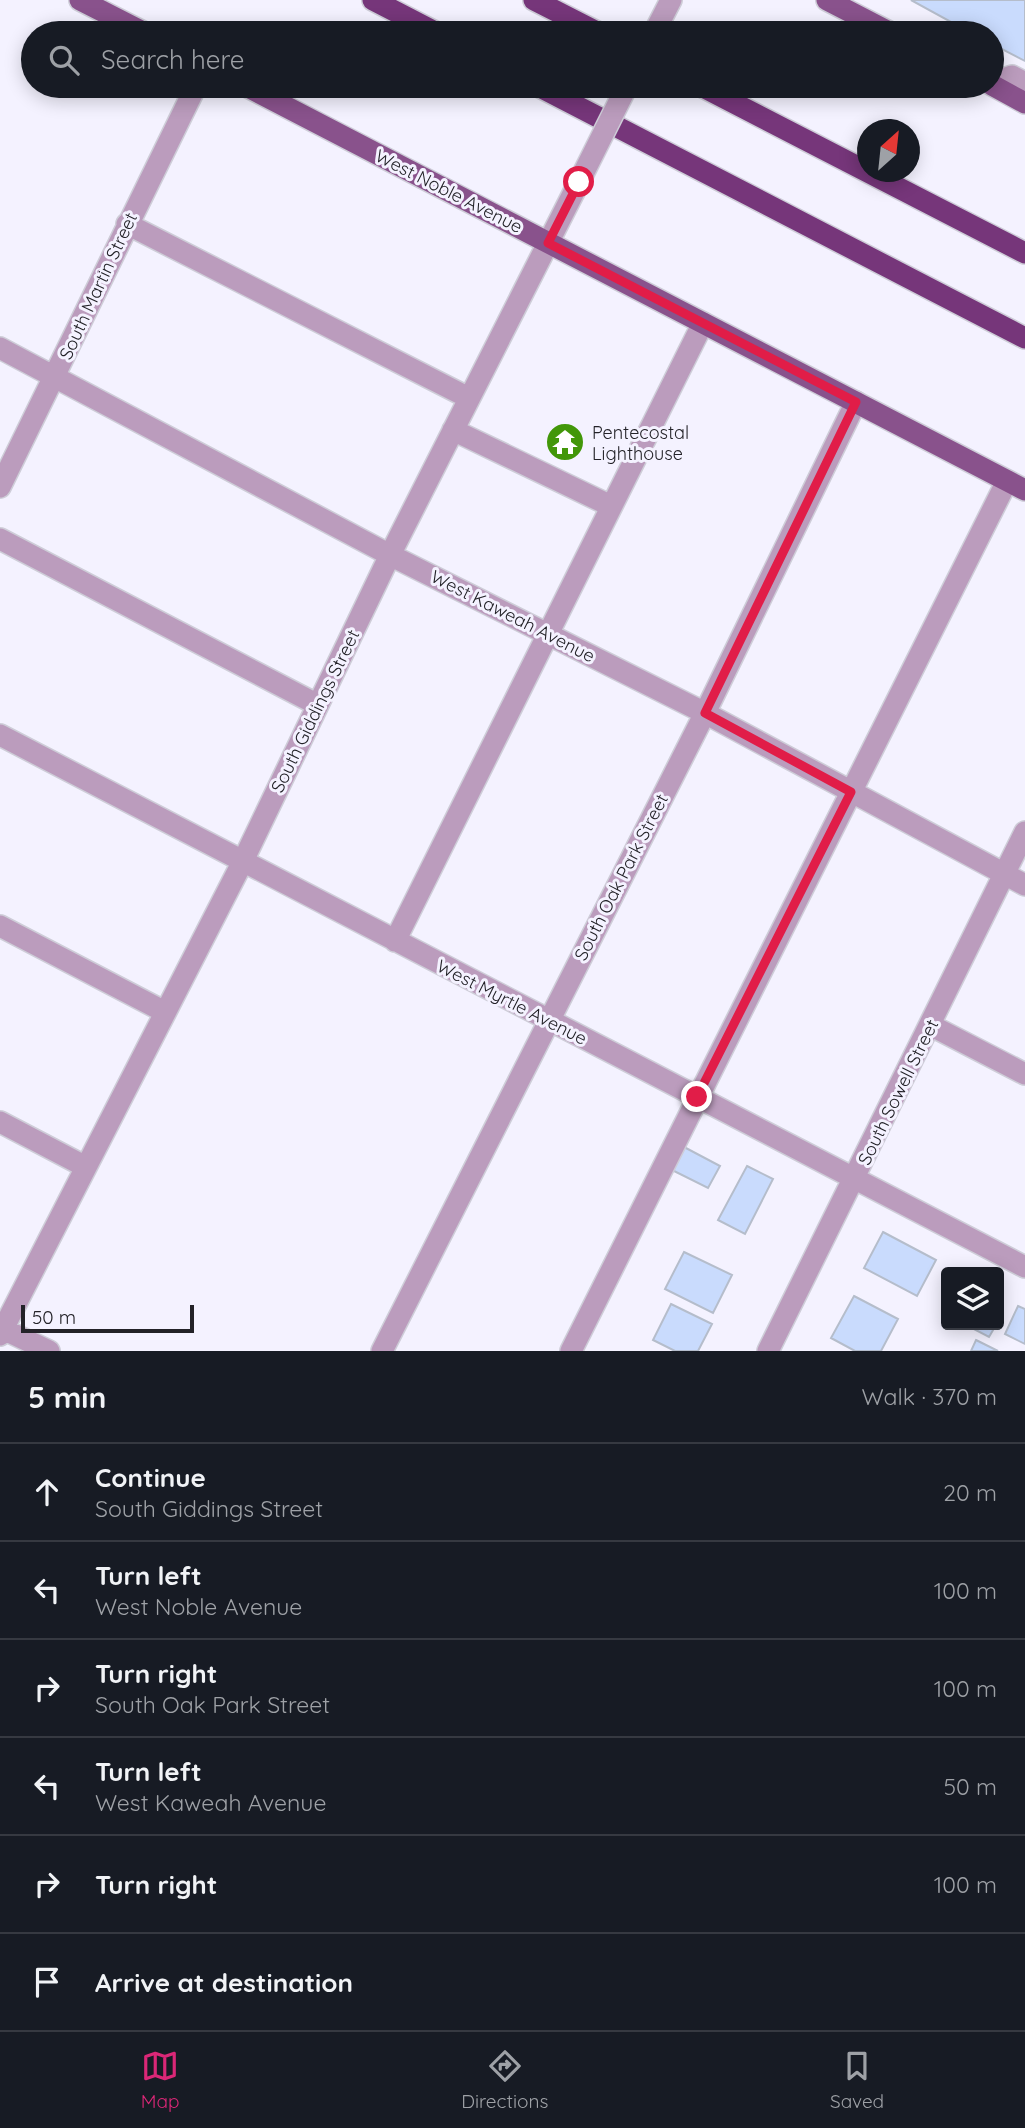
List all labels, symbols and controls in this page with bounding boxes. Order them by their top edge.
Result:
search box [21,21,1004,98]
icon: search [45,41,83,79]
text: Search here [101,43,245,76]
north arrow [857,119,920,182]
street label: West Noble Avenue [372,144,526,238]
route start [563,166,594,197]
street label: South Martin Street [54,209,142,363]
temple icon: Pentecostal Lighthouse [544,421,586,463]
place label: Pentecostal Lighthouse [592,421,689,465]
street label: West Kaweah Avenue [427,565,599,667]
street label: South Giddings Street [266,626,364,796]
street label: South Oak Park Street [569,790,673,964]
street label: West Myrtle Avenue [433,954,591,1050]
street label: South Sowell Street [853,1015,943,1169]
route end [681,1081,712,1112]
map controls [941,1267,1004,1330]
button: layers [941,1267,1004,1330]
scale bar [21,1302,194,1334]
text: 50 m [32,1305,76,1329]
text: 5 min [28,1378,106,1416]
text: Walk · 370 m [862,1382,997,1411]
text: Continue [95,1461,206,1494]
icon: ahead [28,1473,66,1511]
text: 20 m [943,1478,997,1507]
text: South Giddings Street [95,1494,323,1523]
text: Turn left [95,1559,202,1592]
icon: left [28,1571,66,1609]
text: 100 m [934,1576,997,1605]
text: West Noble Avenue [95,1592,302,1621]
text: Turn right [95,1657,217,1690]
icon: right [28,1669,66,1707]
text: 100 m [934,1674,997,1703]
text: South Oak Park Street [95,1690,330,1719]
text: Turn left [95,1755,202,1788]
icon: left [28,1767,66,1805]
text: 50 m [944,1772,997,1801]
text: West Kaweah Avenue [95,1788,326,1817]
icon: right [28,1865,66,1903]
text: Turn right [95,1868,217,1901]
text: 100 m [934,1870,997,1899]
icon: arrive [28,1963,66,2001]
text: Arrive at destination [95,1966,353,1999]
tab: Map [141,2047,180,2113]
tab: Directions [461,2047,548,2113]
tab: Saved [830,2047,884,2113]

